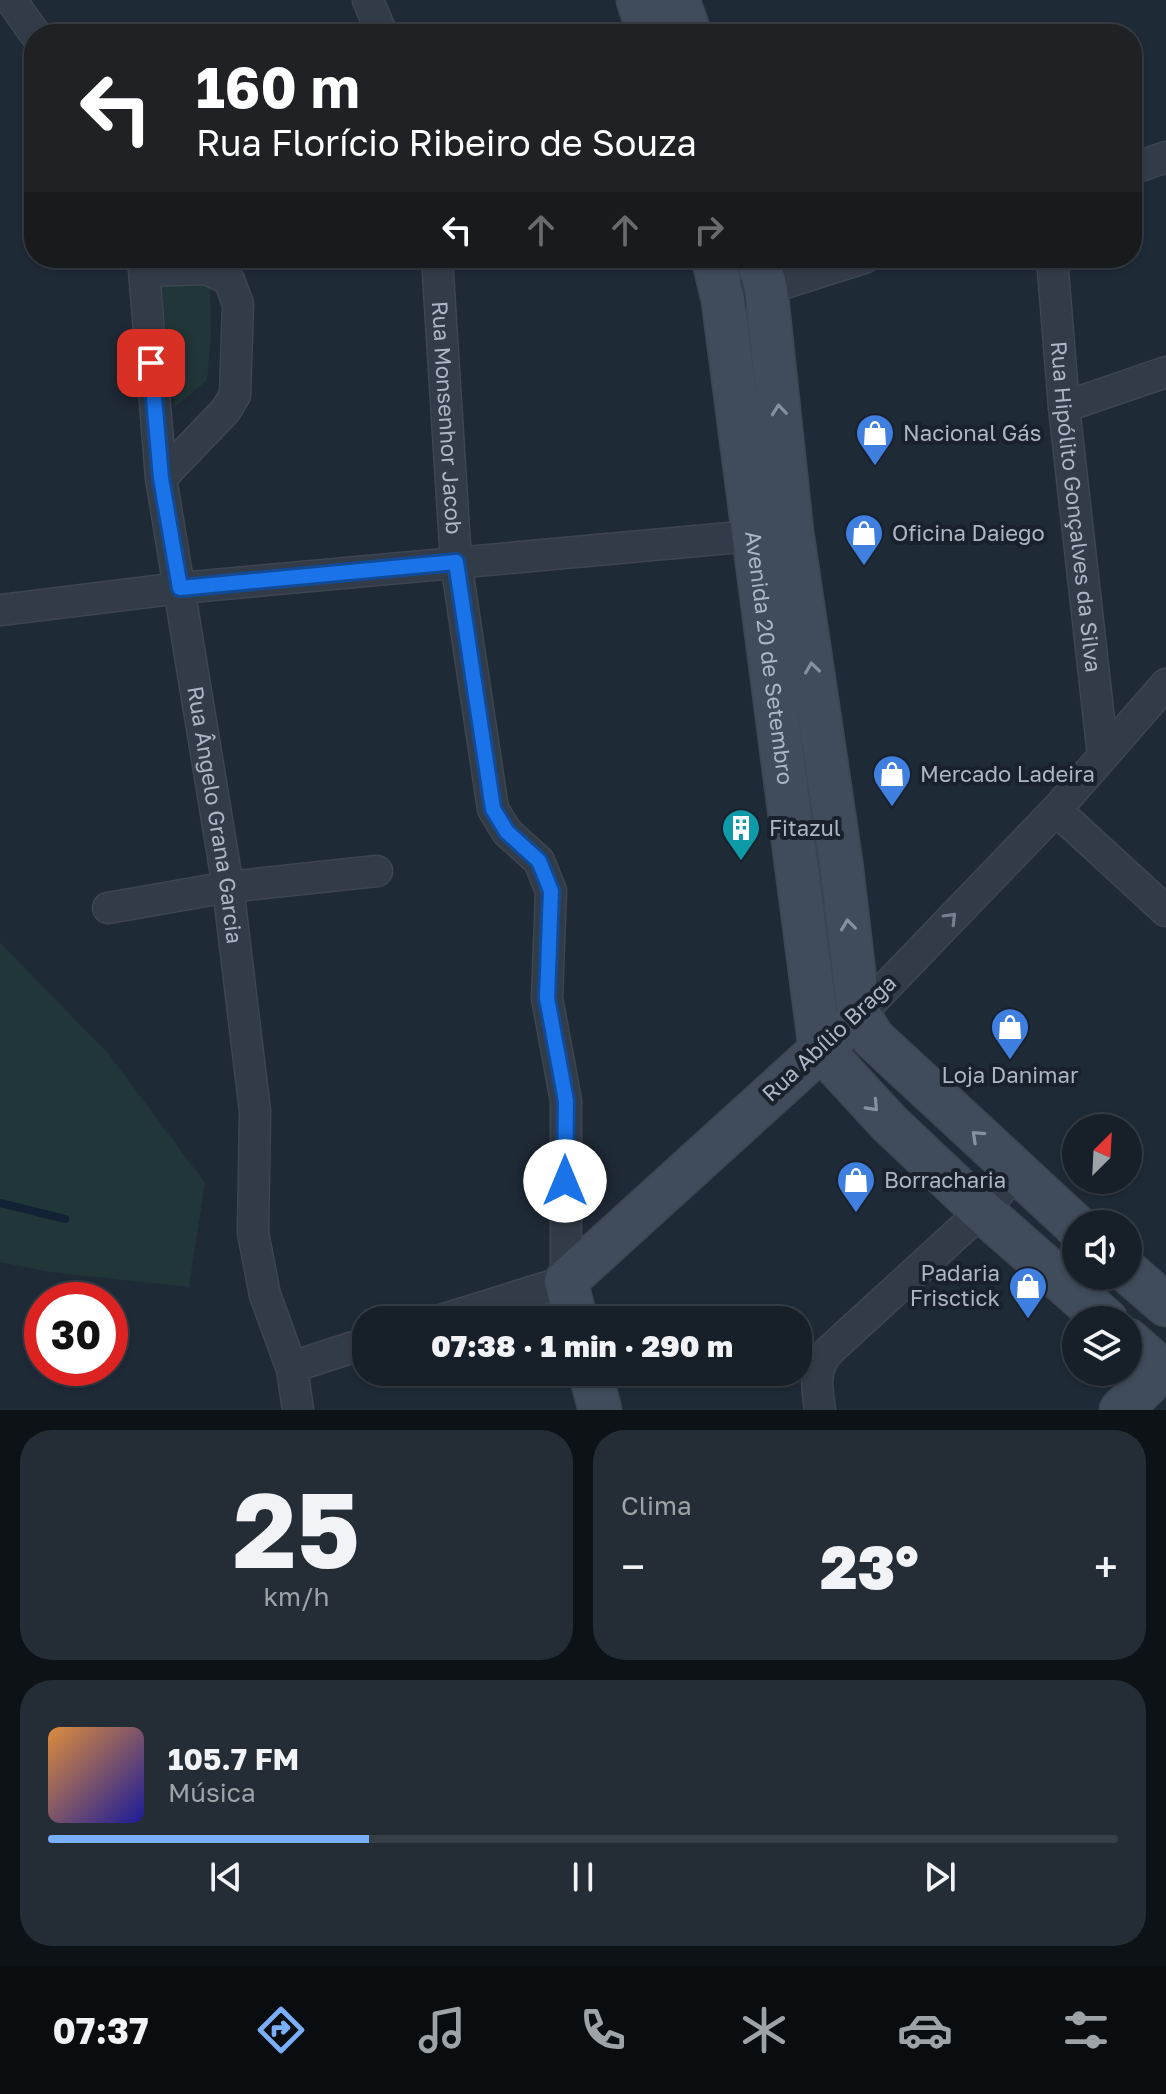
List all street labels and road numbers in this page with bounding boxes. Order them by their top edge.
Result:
street label: Rua Monsenhor Jacob [427,300,468,535]
street label: Rua Hipólito Gonçalves da Silva [1046,340,1108,674]
street label: Avenida 20 de Setembro [740,529,800,786]
street label: Rua Ângelo Grana Garcia [182,684,249,945]
street label: Rua Abílio Braga [756,969,901,1107]

